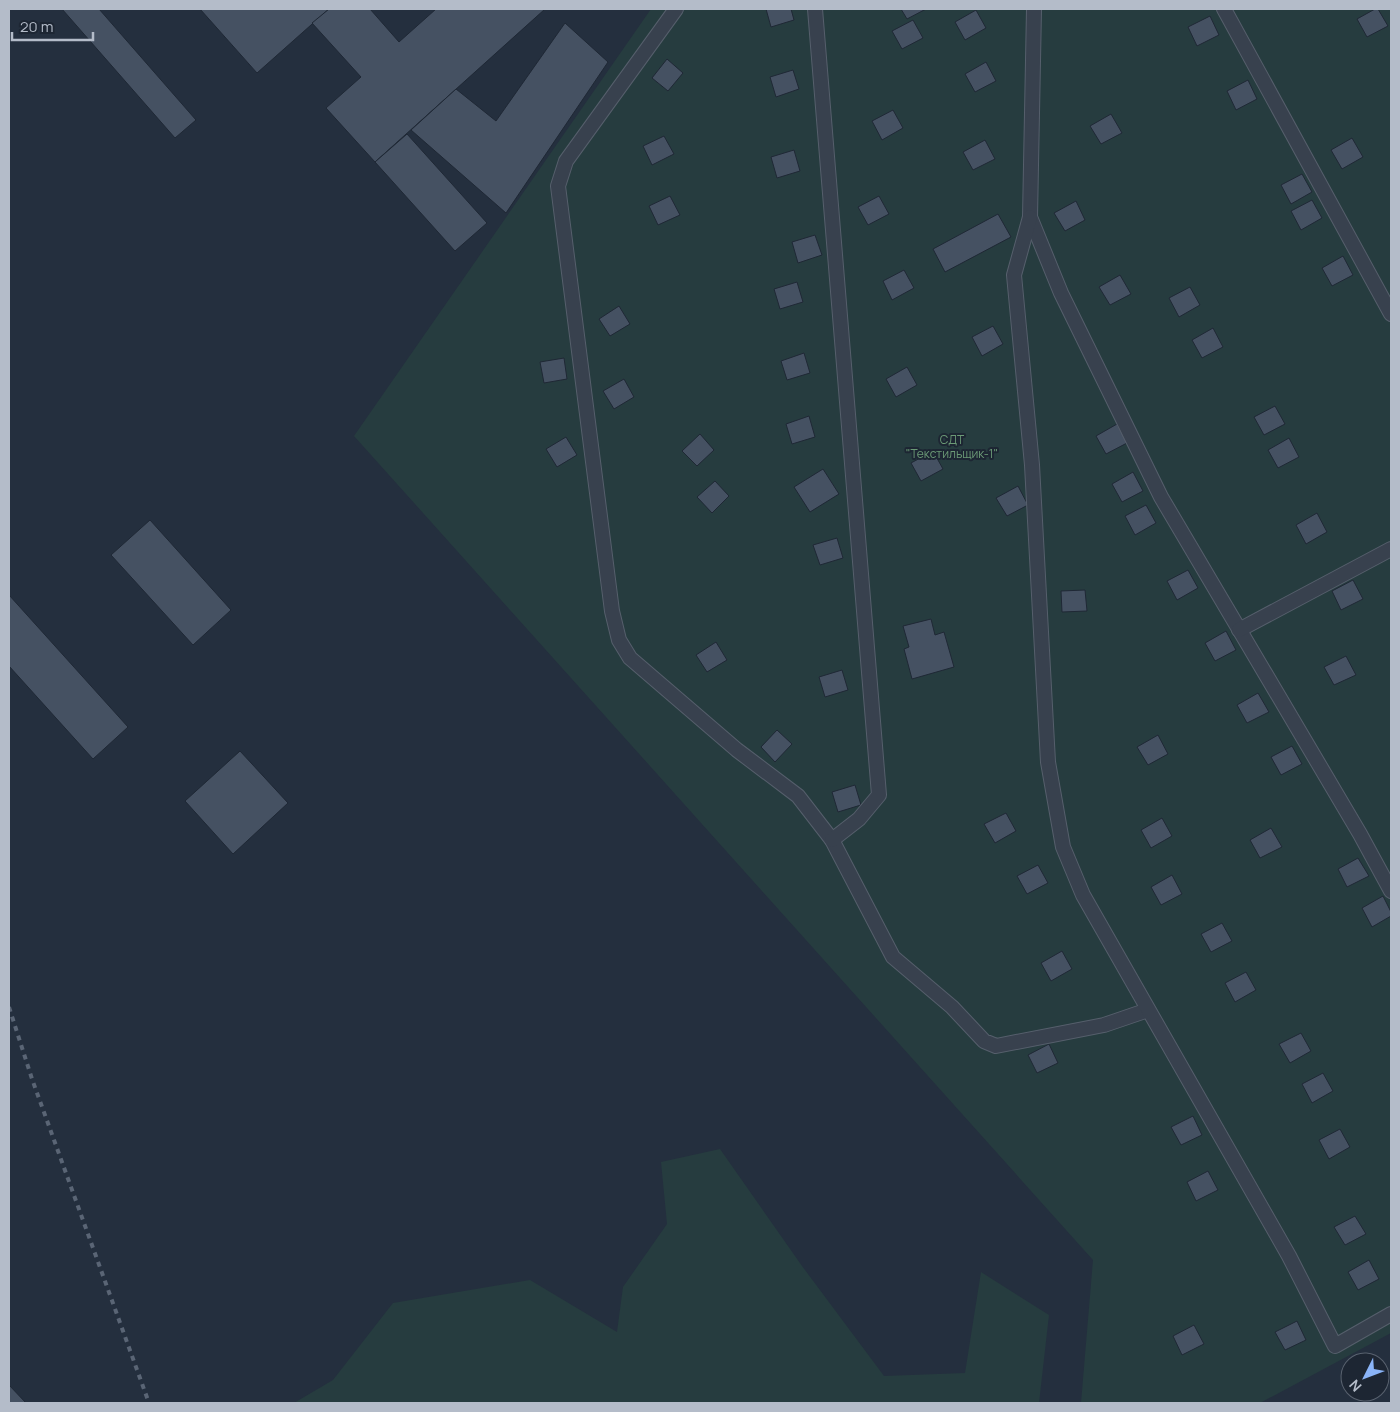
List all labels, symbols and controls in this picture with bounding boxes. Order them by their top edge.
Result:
scale bar [12,10,94,42]
text: 20 m [20,16,53,37]
park label: СДТ "Текстильщик-1" [906,431,998,462]
north arrow [1340,1352,1390,1402]
text: N [1345,1376,1365,1396]

